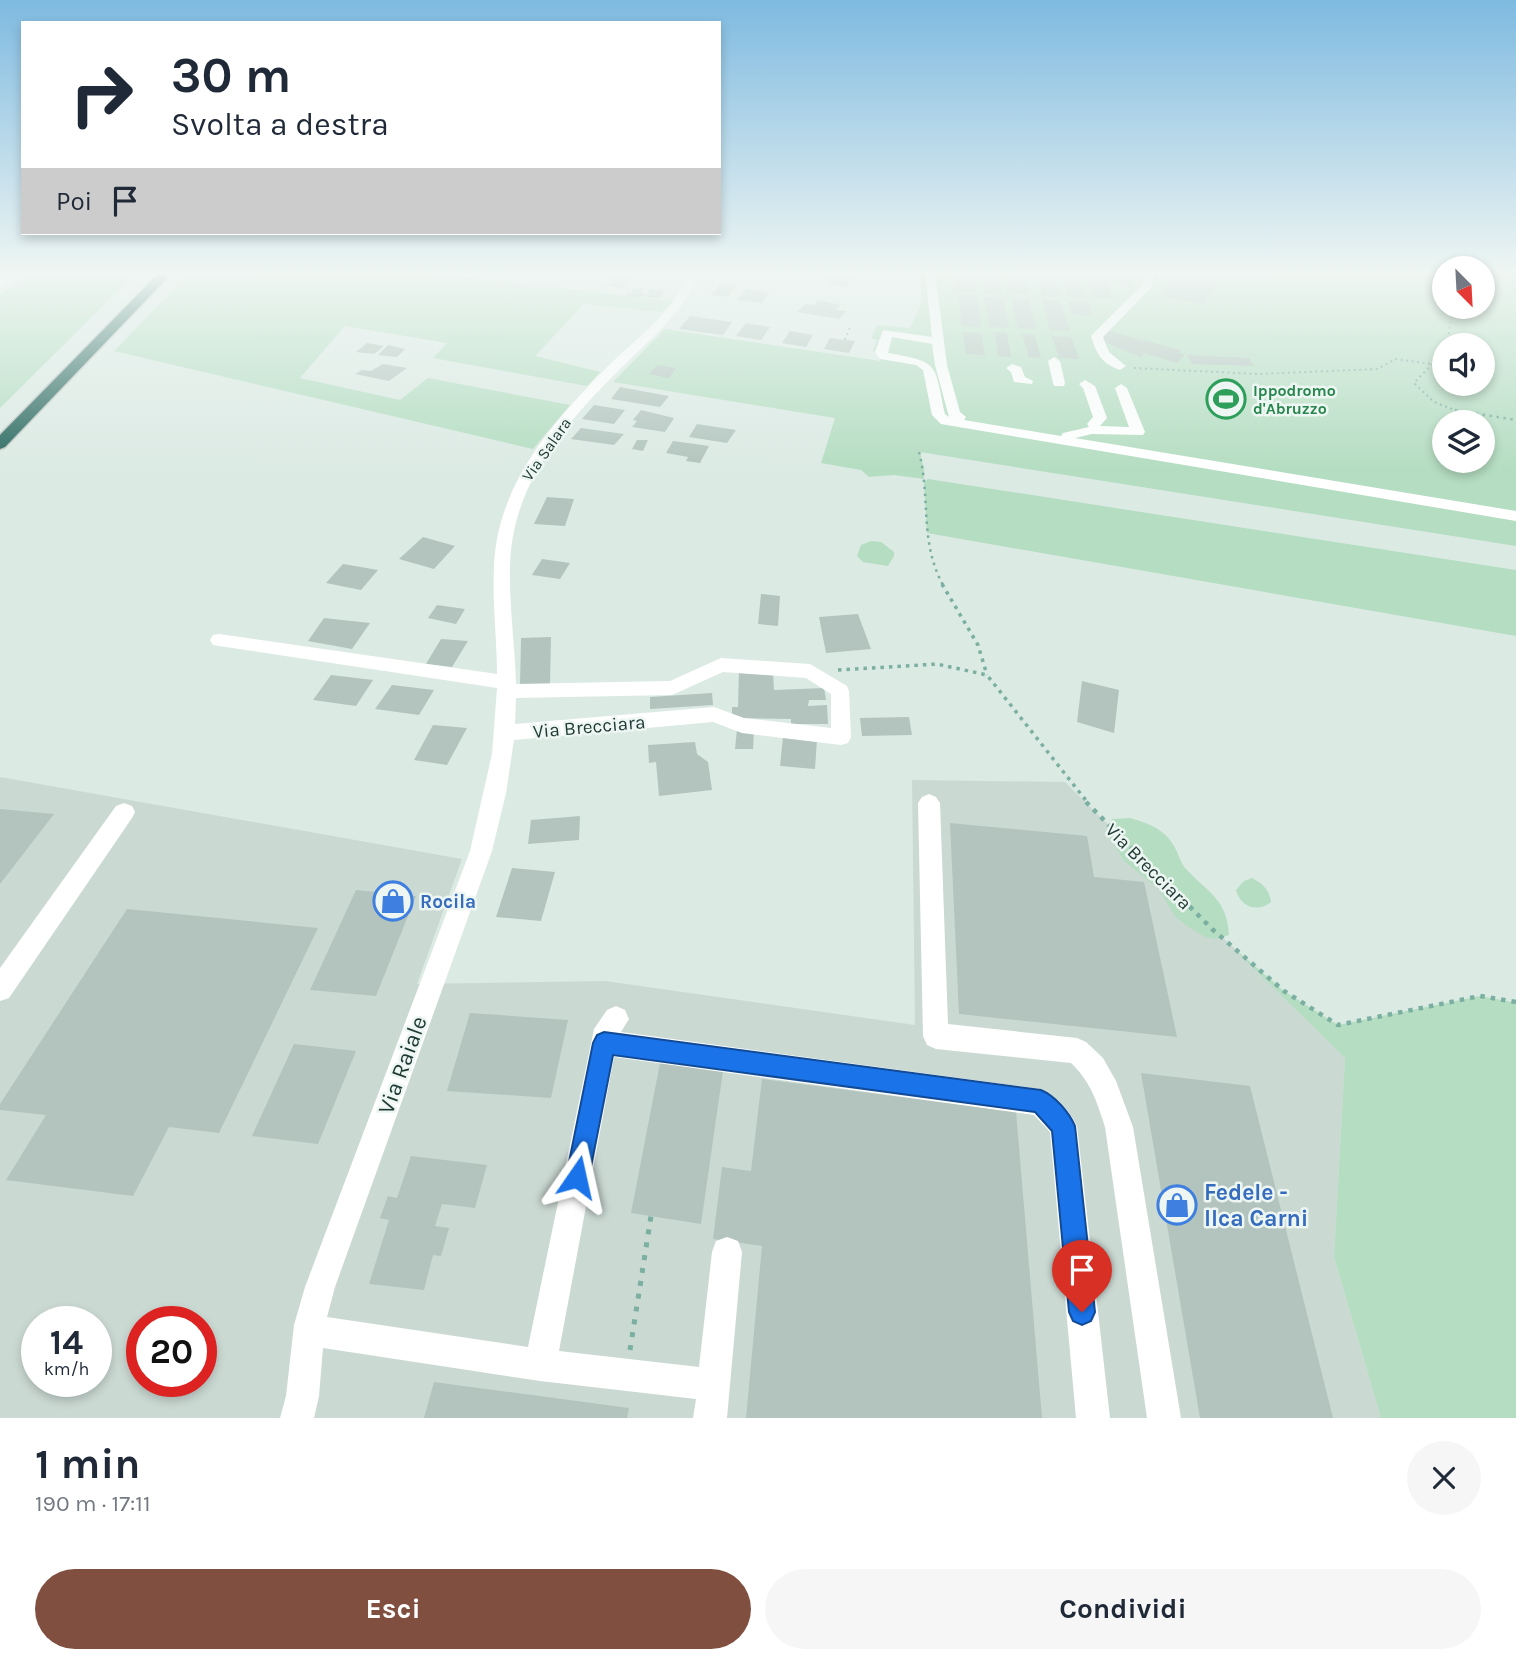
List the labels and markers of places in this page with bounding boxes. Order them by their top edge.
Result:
sports icon: Ippodromo d'Abruzzo [1205,378,1247,420]
place label: Ippodromo d'Abruzzo [1253,381,1336,418]
shop icon: Rocila [372,880,414,922]
place label: Rocila [420,891,476,913]
place label: Fedele - Ilca Carni [1204,1179,1308,1232]
shop icon: Fedele - Ilca Carni [1156,1184,1198,1226]
pin [1052,1240,1112,1312]

